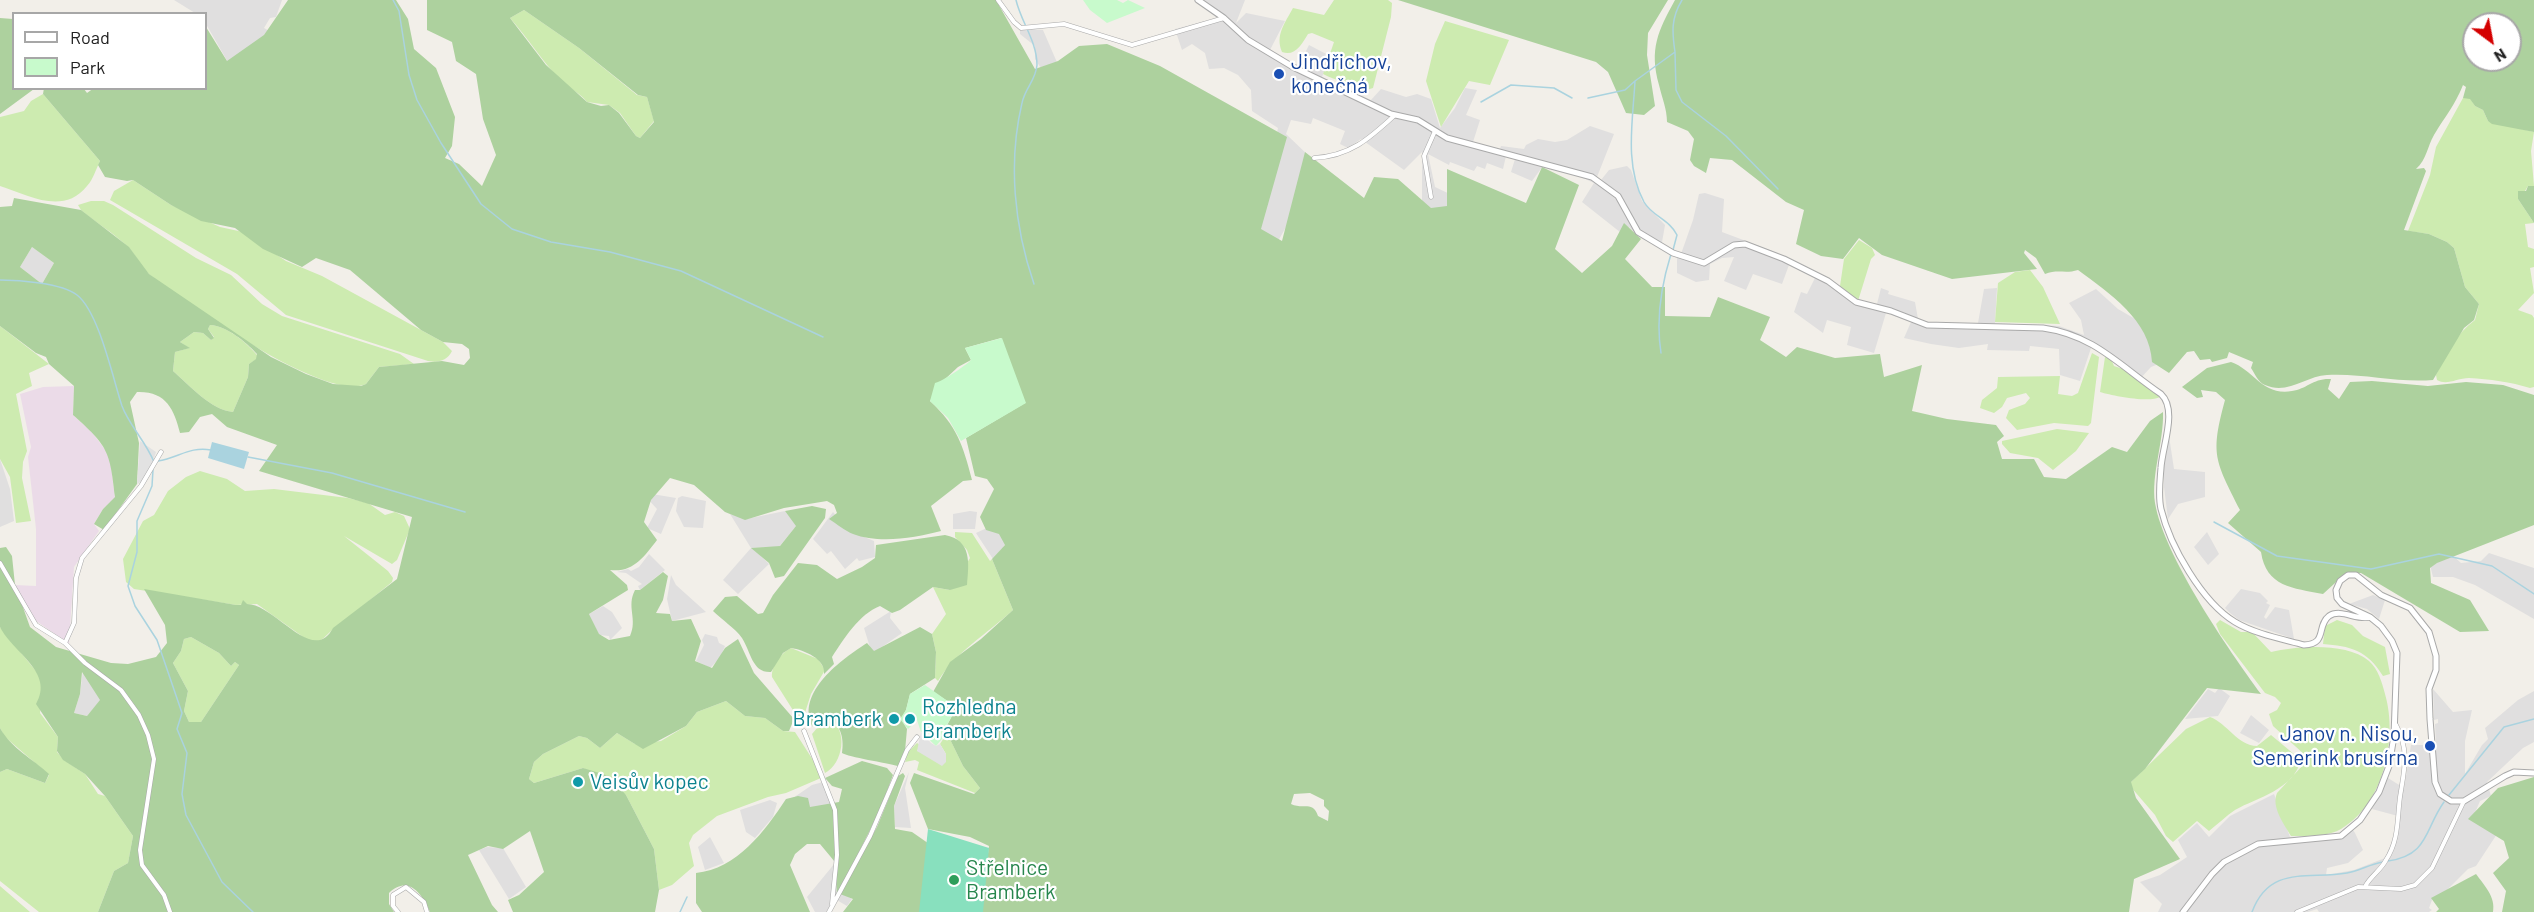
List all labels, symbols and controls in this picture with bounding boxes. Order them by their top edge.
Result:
legend [12,12,207,90]
north arrow [2462,12,2522,72]
text: Road [70,26,110,48]
text: N [2491,45,2510,67]
place label: Jindřichov, konečná [1291,49,1392,99]
text: Park [70,56,105,78]
marker: Jindřichov, konečná [1272,67,1286,81]
place label: Rozhledna Bramberk [922,694,1016,744]
place label: Bramberk [792,706,882,732]
marker: Bramberk [887,712,901,726]
marker: Rozhledna Bramberk [903,712,917,726]
place label: Janov n. Nisou, Semerink brusírna [2252,721,2418,771]
marker: Janov n. Nisou, Semerink brusírna [2423,739,2437,753]
place label: Veisův kopec [590,769,709,795]
marker: Veisův kopec [571,775,585,789]
place label: Střelnice Bramberk [966,855,1056,905]
marker: Střelnice Bramberk [947,873,961,887]

